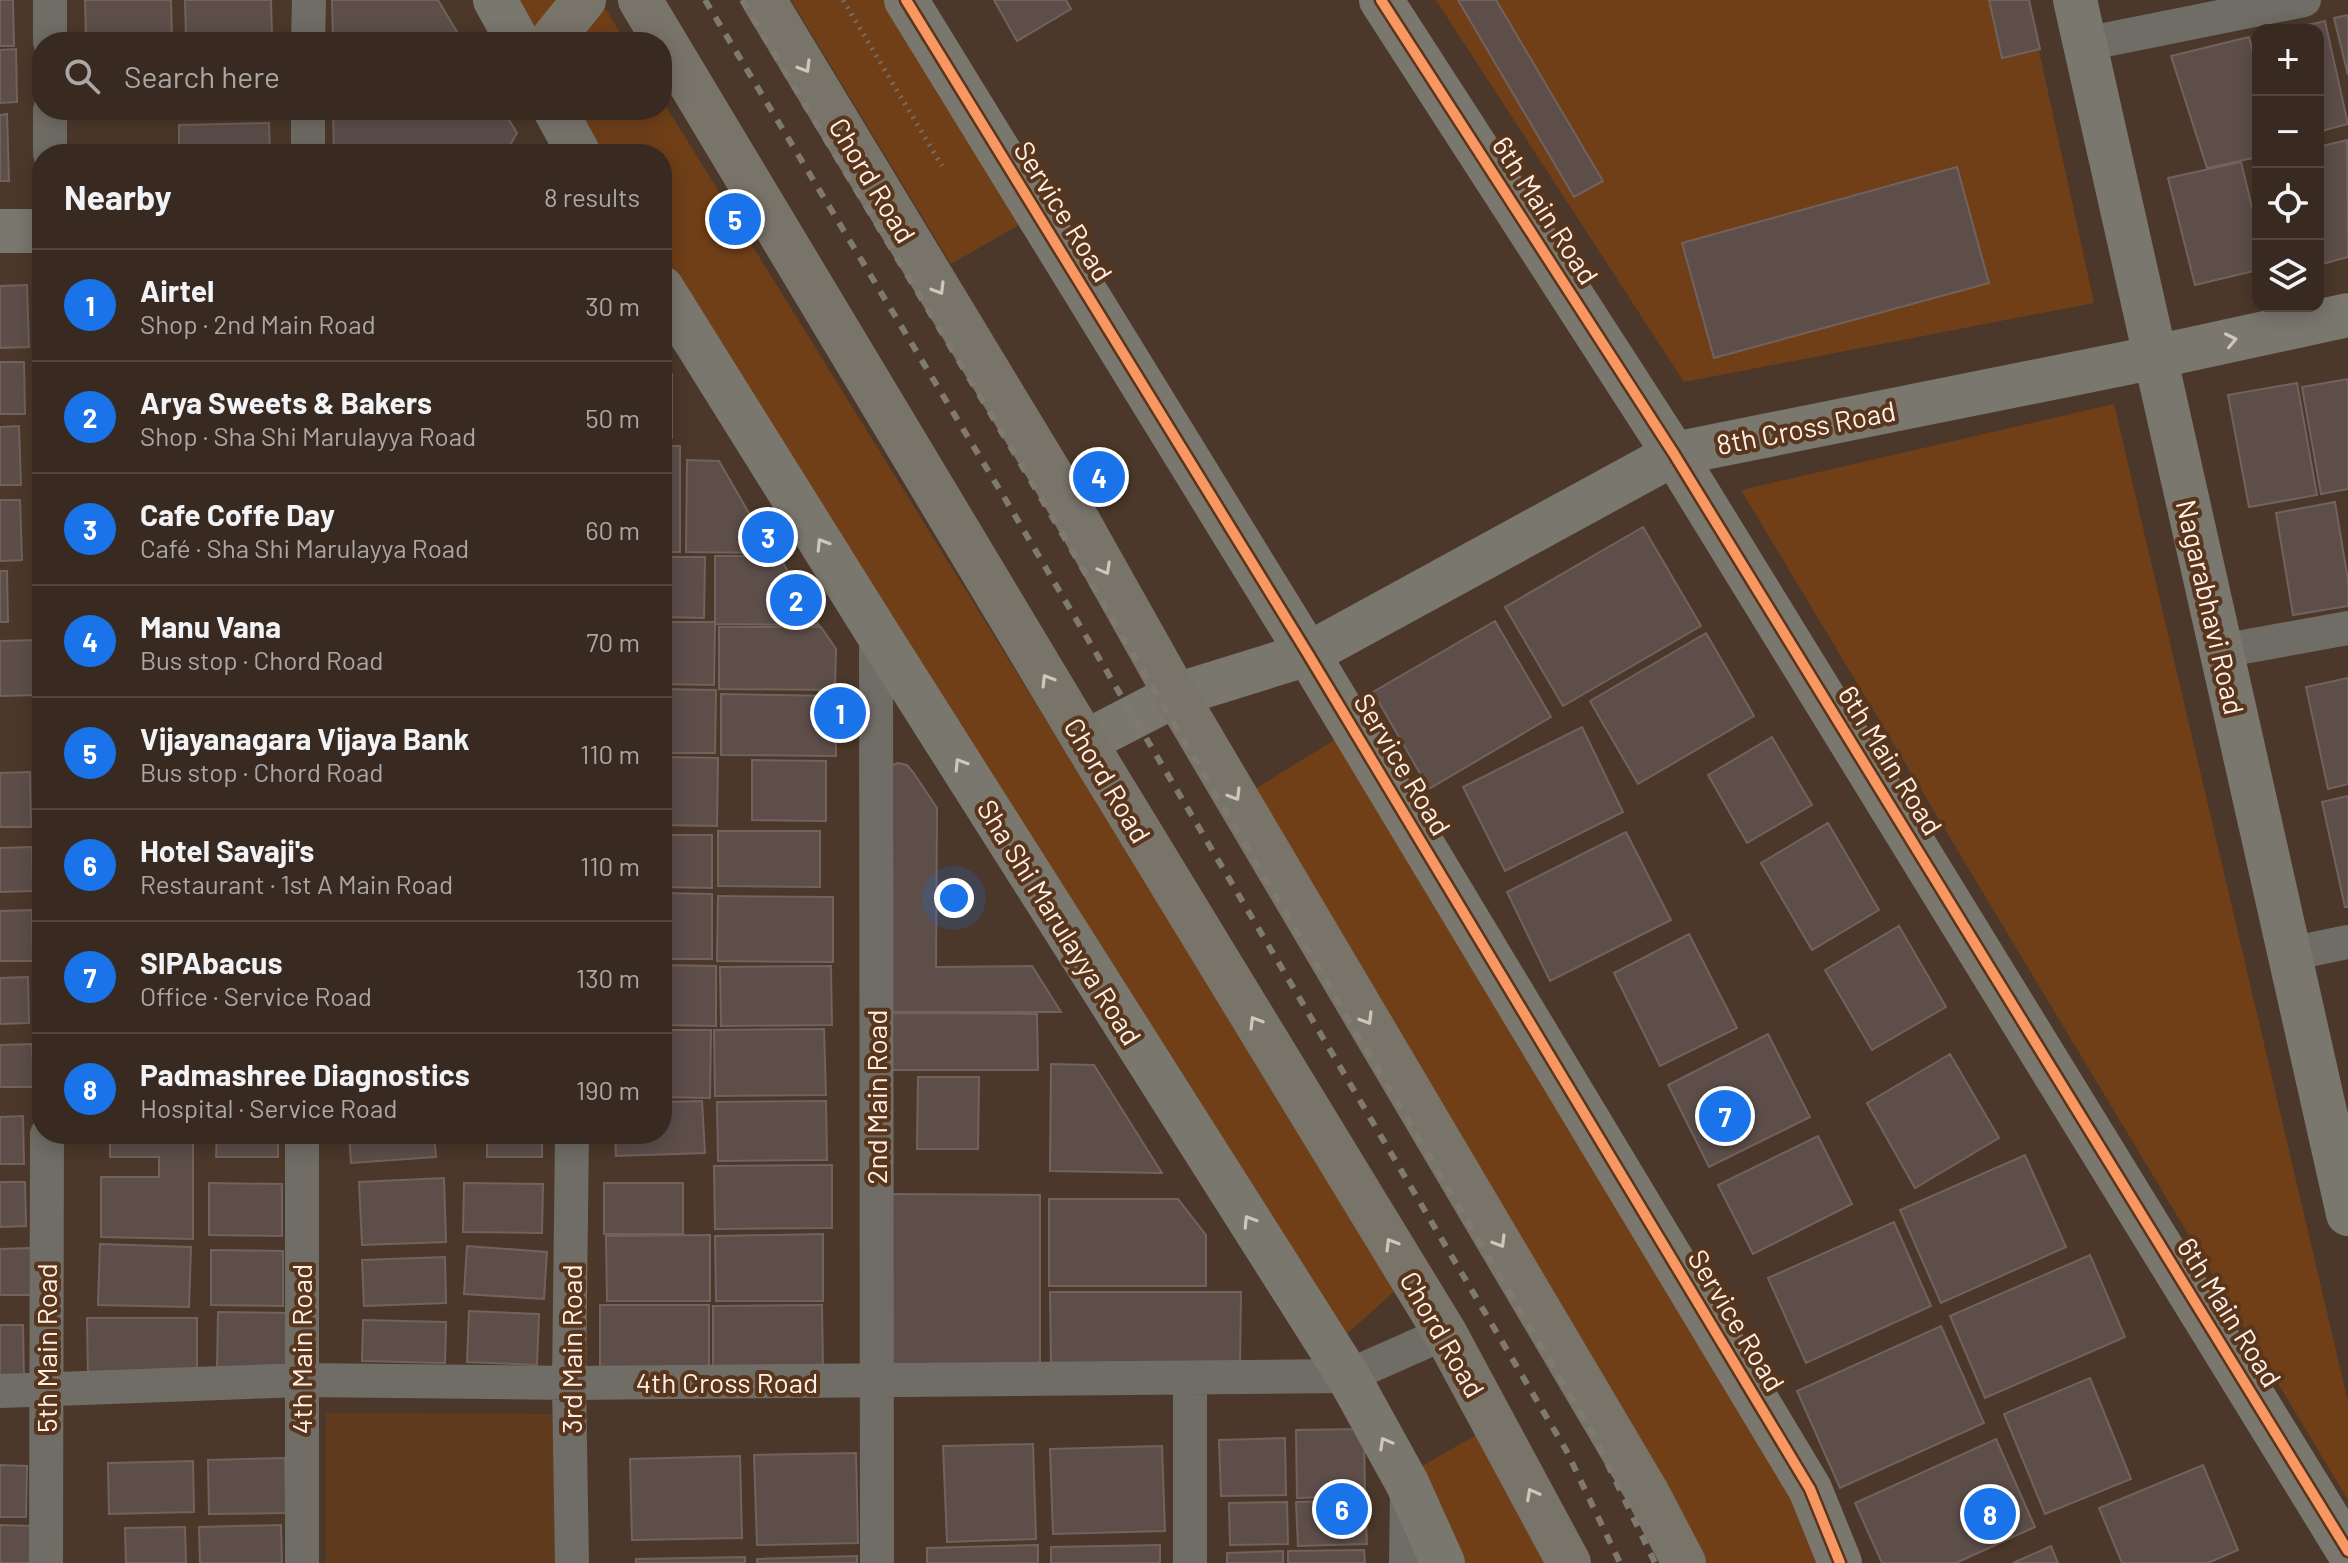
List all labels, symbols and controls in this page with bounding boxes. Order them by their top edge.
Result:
map controls [2252,24,2324,312]
button: + [2252,24,2324,96]
search box [32,32,672,120]
icon: search [60,54,104,98]
text: Search here [124,58,280,94]
one-way arrow [795,58,810,73]
button: − [2252,96,2324,168]
street label: Chord Road [822,111,924,249]
street label: 6th Main Road [1486,130,1606,290]
street label: Service Road [1007,134,1121,288]
button: locate [2252,168,2324,240]
text: Nearby [64,176,172,217]
text: 8 results [544,181,640,212]
pin: 5 [709,189,761,249]
button: layers [2252,240,2324,312]
text: Airtel [140,272,214,308]
one-way arrow [929,280,945,295]
text: 1 [85,290,95,321]
text: 30 m [585,290,640,321]
text: Shop · 2nd Main Road [140,308,376,339]
one-way arrow [2224,332,2238,349]
text: Arya Sweets & Bakers [140,384,432,420]
street label: 8th Cross Road [1714,393,1898,461]
text: 2 [83,402,97,433]
text: 50 m [585,402,640,433]
text: Shop · Sha Shi Marulayya Road [140,420,476,451]
pin: 4 [1073,447,1125,507]
text: Cafe Coffe Day [140,496,335,532]
street label: Nagarabhavi Road [2170,496,2252,718]
pin: 3 [742,507,794,567]
text: 3 [83,514,97,545]
text: 60 m [585,514,640,545]
text: Café · Sha Shi Marulayya Road [140,532,469,563]
one-way arrow [816,539,831,553]
one-way arrow [1096,561,1111,576]
pin: 2 [770,570,822,630]
text: Manu Vana [140,608,281,644]
text: 4 [82,626,98,657]
text: 70 m [586,626,640,657]
text: Bus stop · Chord Road [140,644,384,675]
one-way arrow [1041,674,1057,689]
street label: 6th Main Road [1832,679,1950,841]
pin: 1 [814,683,866,743]
street label: Service Road [1347,687,1459,841]
street label: Chord Road [1057,711,1159,849]
text: Vijayanagara Vijaya Bank [140,720,470,756]
text: 5 [83,738,97,769]
text: 110 m [580,738,640,769]
text: Bus stop · Chord Road [140,756,384,787]
one-way arrow [955,759,970,773]
one-way arrow [1225,786,1241,801]
street label: Sha Shi Marulayya Road [971,793,1149,1051]
text: Hotel Savaji's [140,832,314,868]
text: 6 [83,850,97,881]
text: 110 m [580,850,640,881]
text: Restaurant · 1st A Main Road [140,868,453,899]
your location [934,878,974,918]
text: SIPAbacus [140,944,282,980]
text: 7 [84,962,96,993]
text: 130 m [576,962,640,993]
text: Office · Service Road [140,980,372,1011]
street label: 2nd Main Road [859,1010,893,1184]
one-way arrow [1357,1010,1373,1025]
one-way arrow [1250,1016,1265,1031]
text: Padmashree Diagnostics [140,1056,470,1092]
text: 8 [83,1074,97,1105]
text: 190 m [576,1074,640,1105]
pin: 7 [1699,1086,1751,1146]
text: Hospital · Service Road [140,1092,397,1123]
one-way arrow [1244,1215,1259,1230]
street label: 6th Main Road [2171,1231,2289,1393]
one-way arrow [1490,1233,1505,1248]
one-way arrow [1385,1238,1400,1253]
street label: Service Road [1681,1243,1793,1397]
street label: 5th Main Road [29,1263,63,1433]
street label: 4th Main Road [284,1264,318,1434]
street label: 3rd Main Road [554,1264,588,1434]
street label: Chord Road [1393,1265,1493,1403]
street label: 4th Cross Road [636,1365,818,1399]
one-way arrow [1379,1436,1394,1451]
pin: 6 [1316,1479,1368,1539]
pin: 8 [1964,1484,2016,1544]
one-way arrow [1526,1489,1542,1503]

